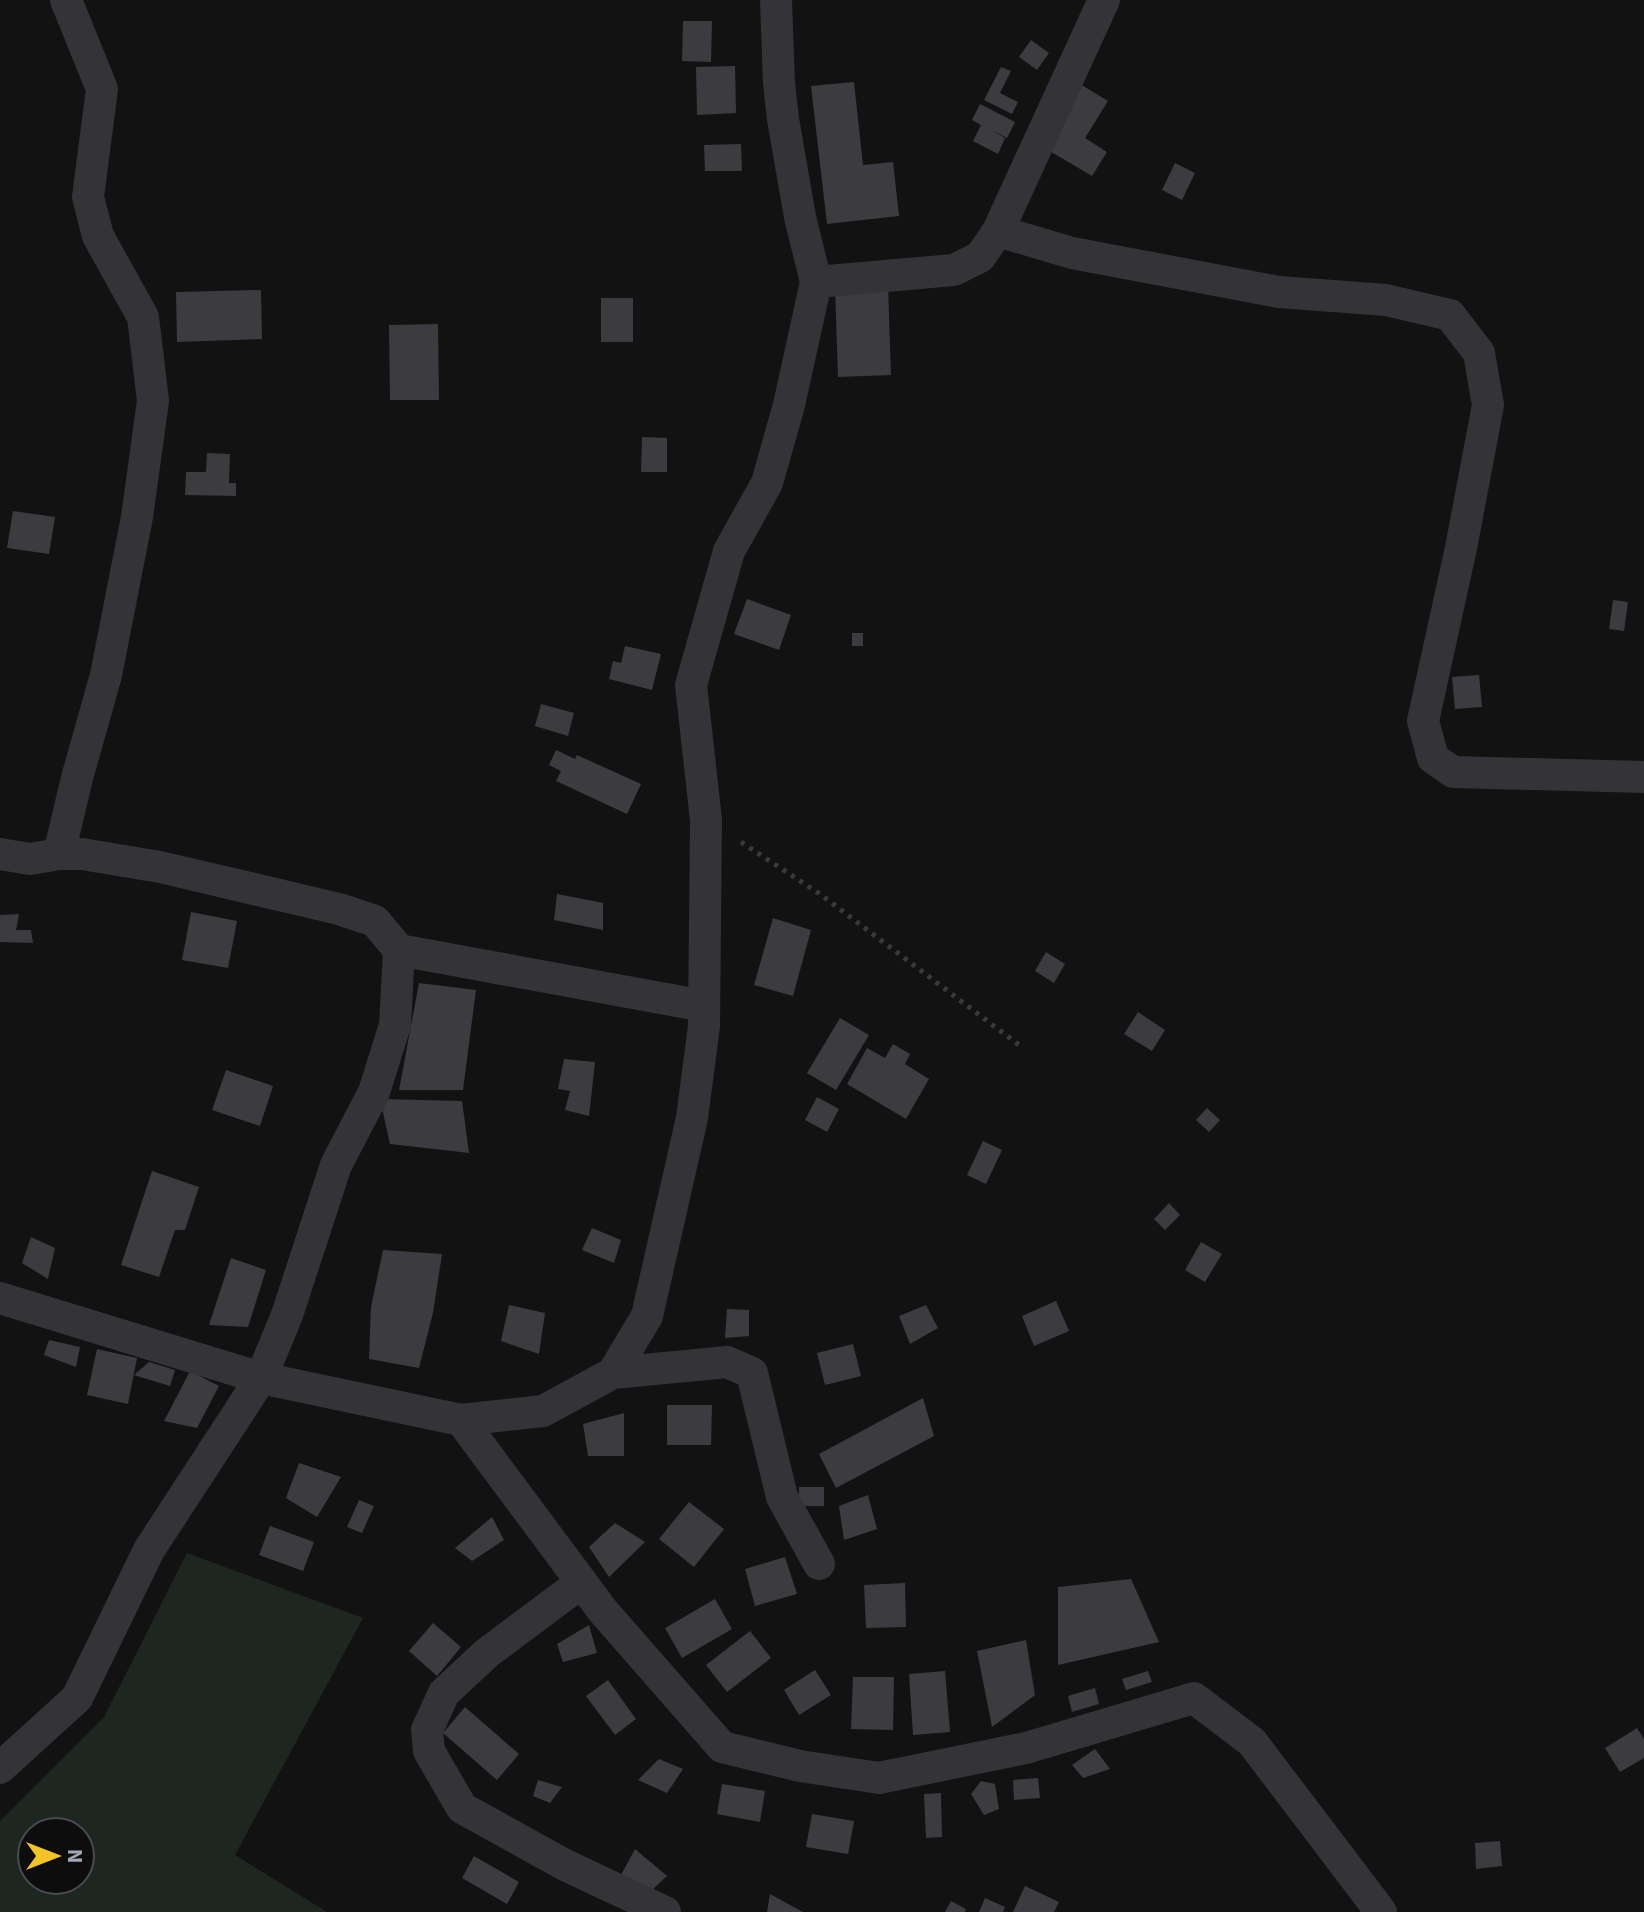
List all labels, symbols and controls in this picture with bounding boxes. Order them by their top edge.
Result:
north arrow [16,1816,96,1896]
text: N [59,1849,91,1863]

